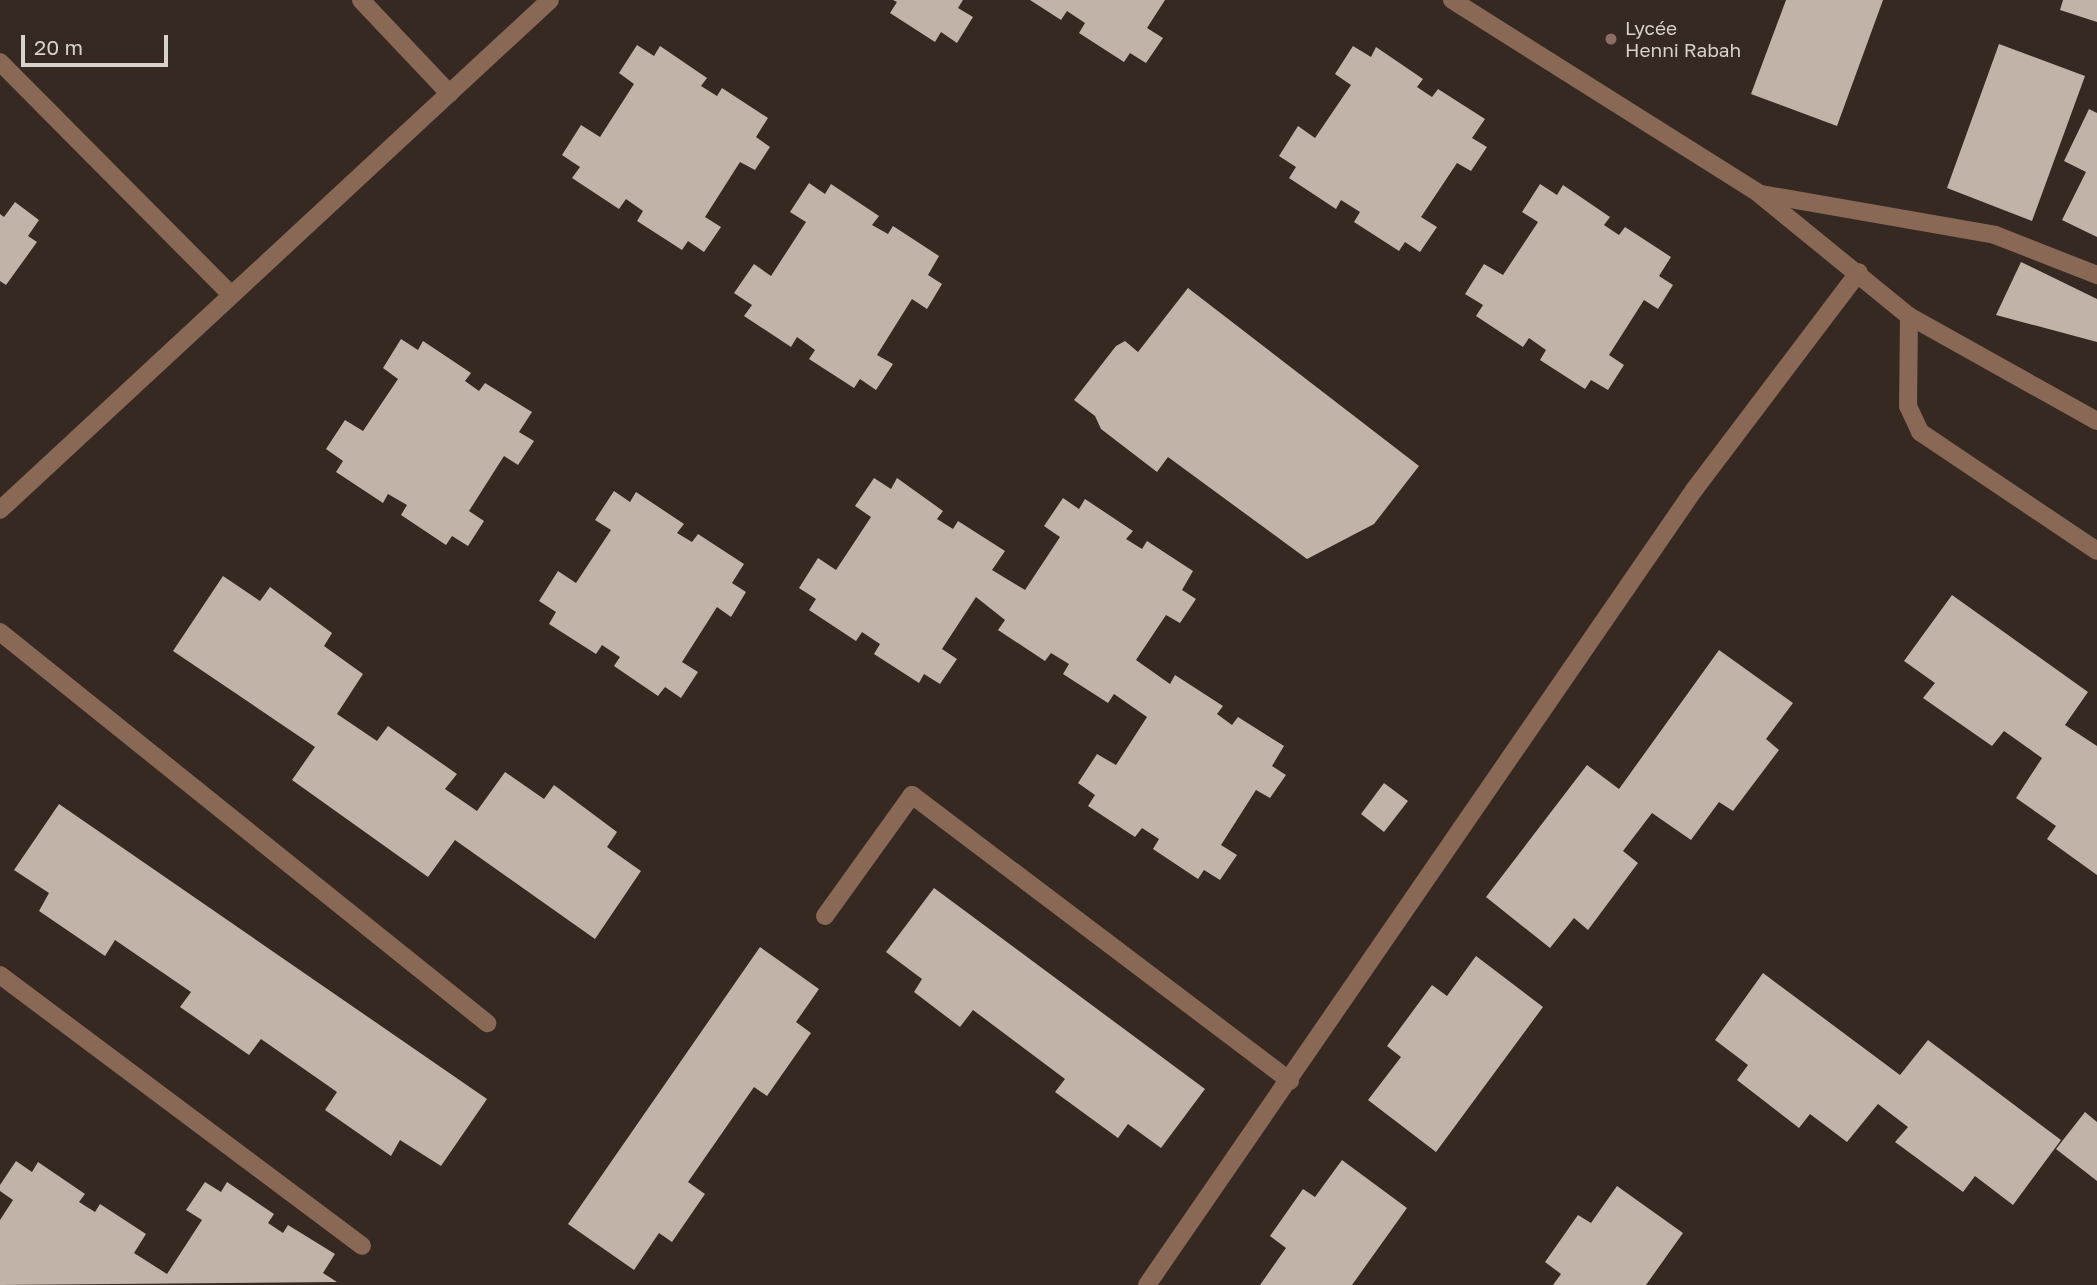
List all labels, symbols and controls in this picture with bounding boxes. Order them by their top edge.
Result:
place label: Lycée Henni Rabah [1625,17,1741,61]
scale bar [24,21,172,65]
marker: Lycée Henni Rabah [1603,31,1619,47]
text: 20 m [34,34,83,60]

